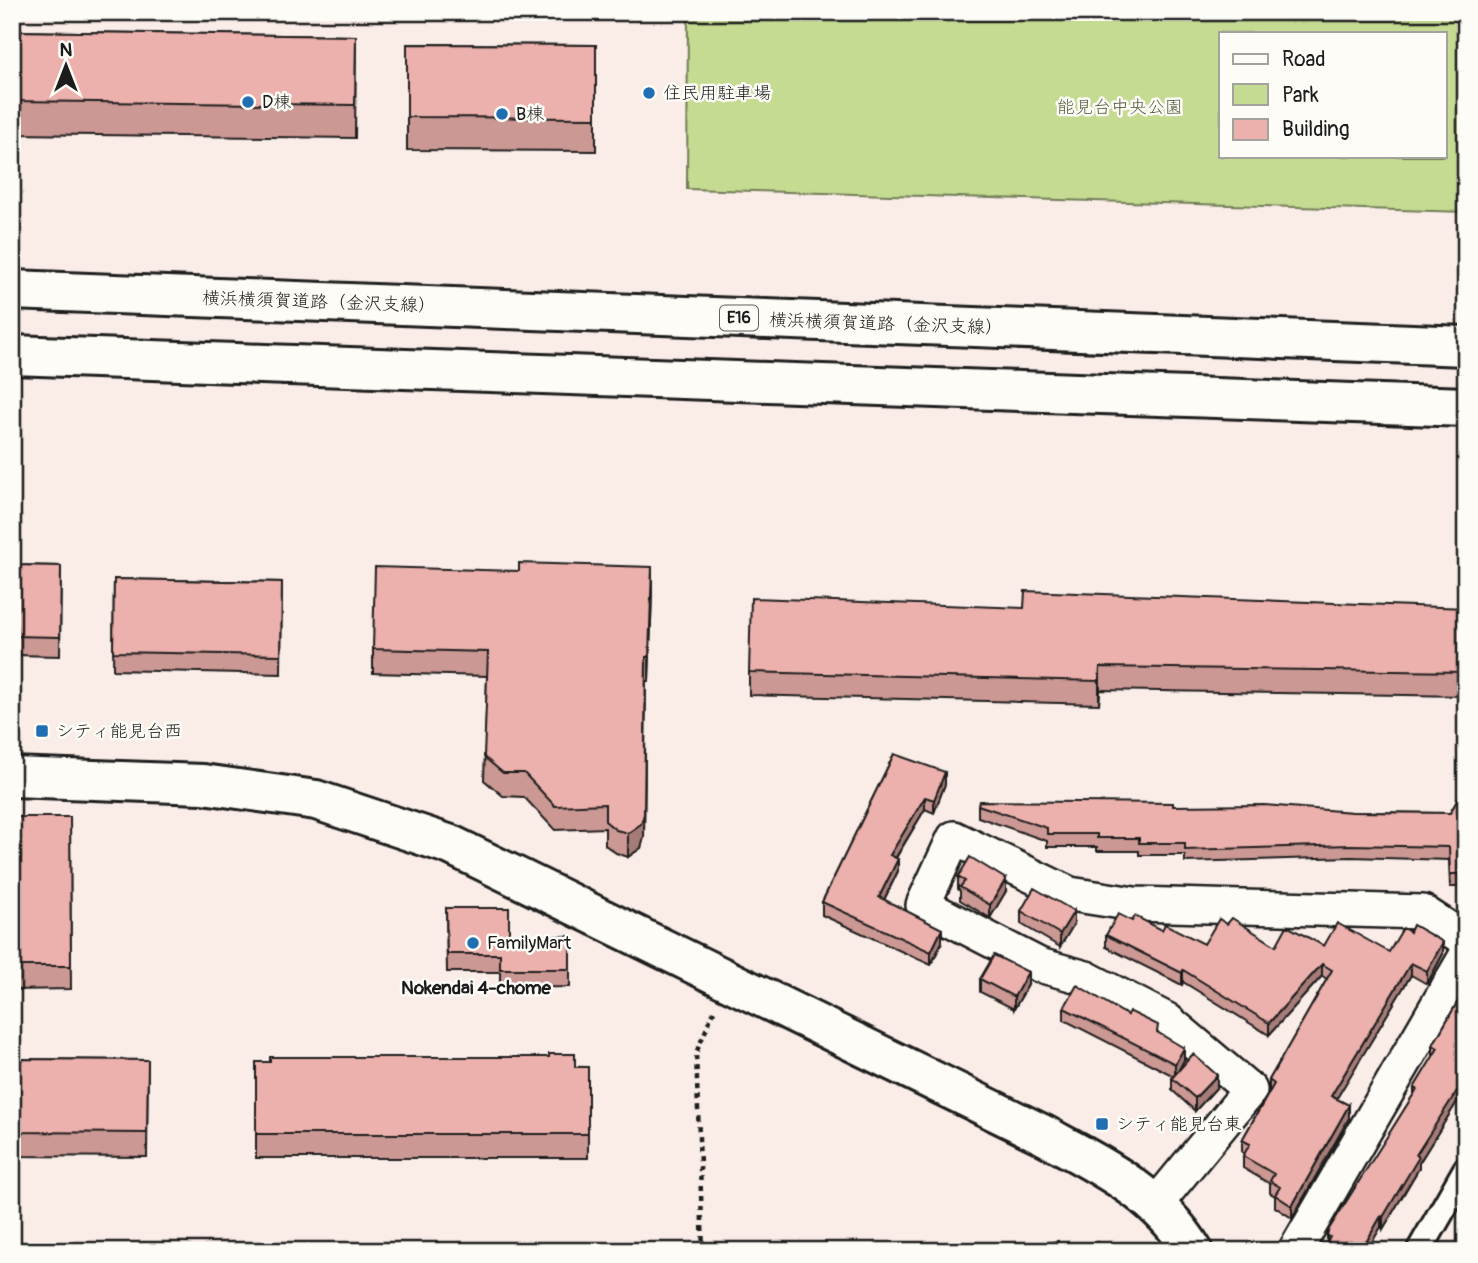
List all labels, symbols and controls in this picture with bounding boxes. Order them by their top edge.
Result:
north arrow [32,32,102,102]
legend [1219,32,1446,158]
text: N [60,38,73,62]
text: Road [1282,46,1326,73]
place label: 住民用駐車場 [663,82,771,105]
text: Park [1282,82,1319,109]
marker: 住民用駐車場 [641,85,657,101]
place label: D棟 [262,91,291,114]
marker: D棟 [240,94,256,110]
park label: 能見台中央公園 [1057,96,1183,119]
place label: B棟 [516,103,544,126]
marker: B棟 [494,106,510,122]
text: Building [1282,116,1349,143]
street label: 横浜横須賀道路（金沢支線） [202,286,436,318]
road number: E16 [720,306,758,330]
street label: 横浜横須賀道路（金沢支線） [769,308,1003,340]
place label: シティ能見台西 [56,720,182,743]
marker: シティ能見台西 [34,723,50,739]
place label: FamilyMart [487,932,572,955]
marker: FamilyMart [465,935,481,951]
district label: Nokendai 4-chome [401,976,552,1000]
place label: シティ能見台東 [1116,1113,1242,1136]
marker: シティ能見台東 [1094,1116,1110,1132]

